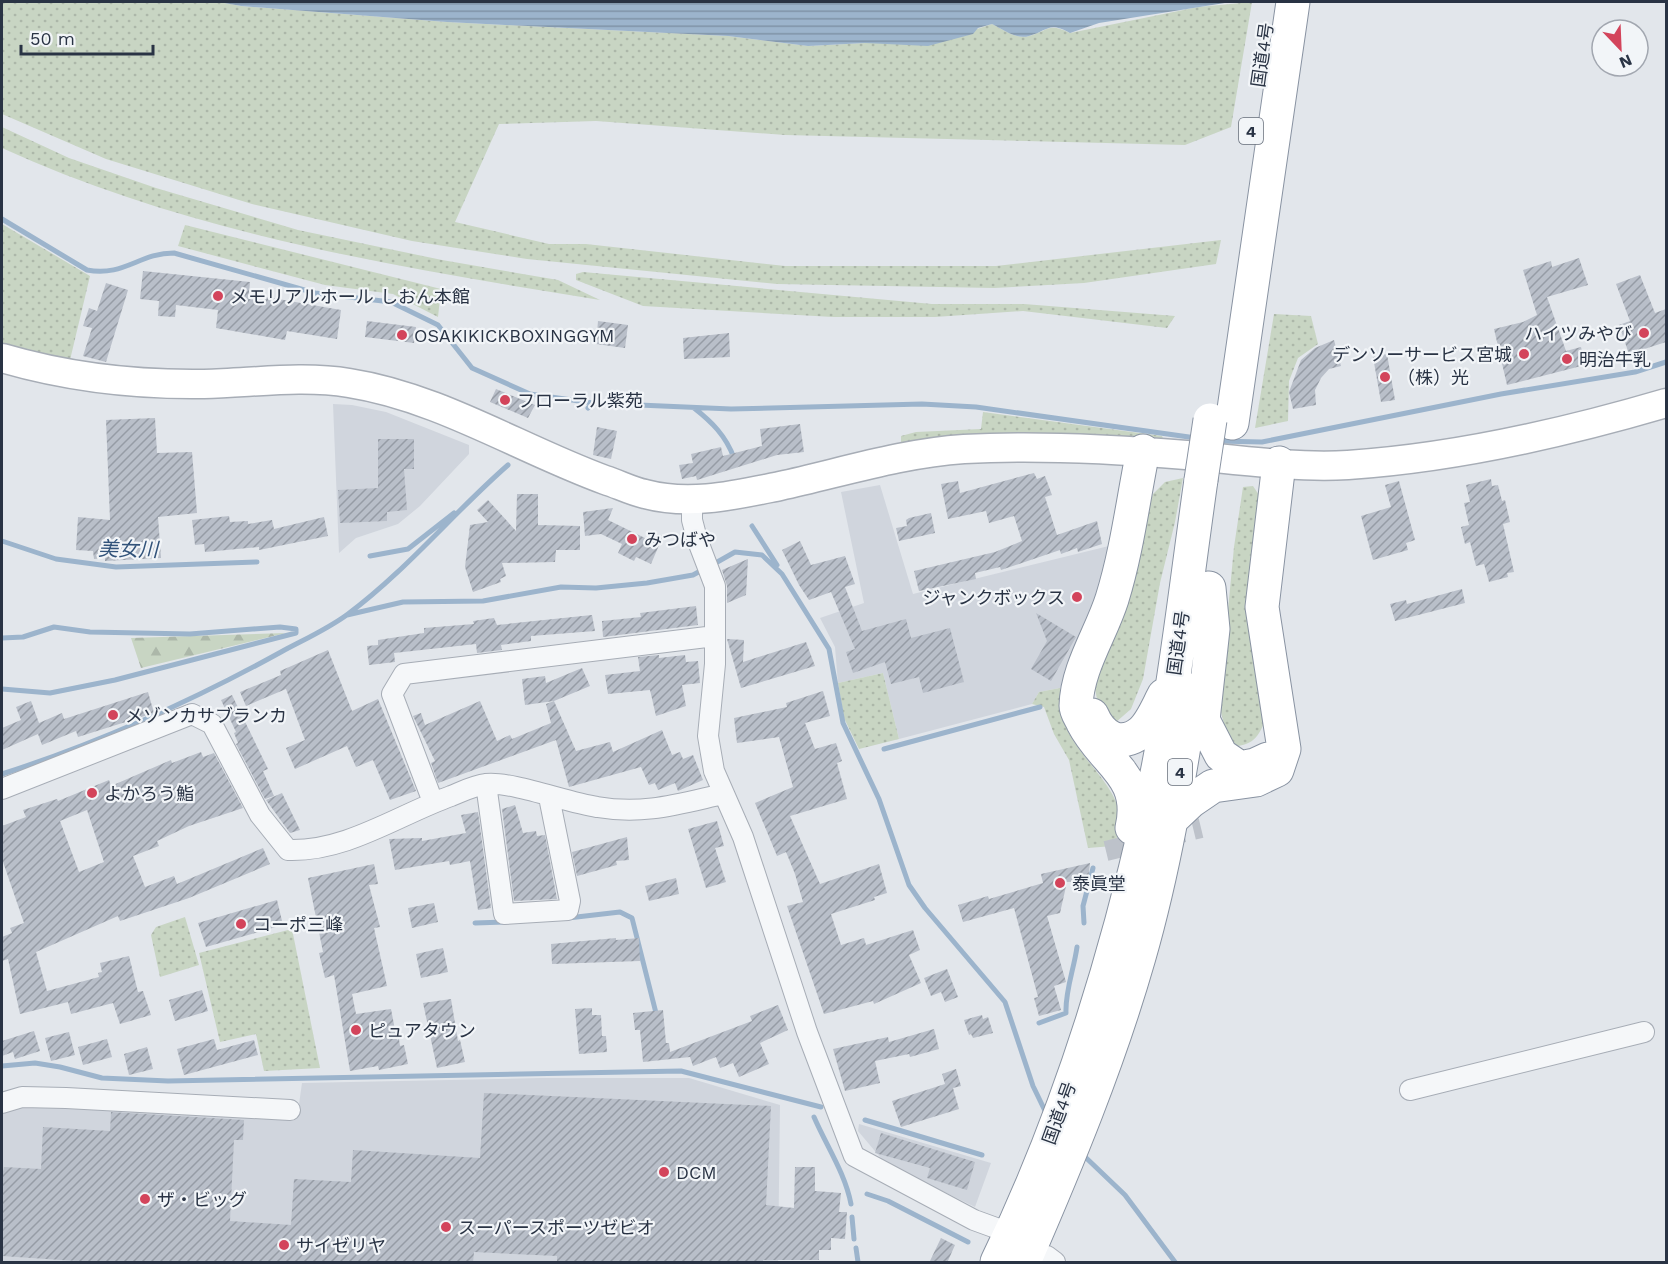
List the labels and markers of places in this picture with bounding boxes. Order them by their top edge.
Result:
place label: メモリアルホール しおん本館 [230,286,470,307]
marker: メモリアルホール しおん本館 [211,289,225,303]
place label: ハイツみやび [1524,323,1632,344]
place label: OSAKIKICKBOXINGGYM [414,325,614,346]
marker: ハイツみやび [1637,326,1651,340]
marker: OSAKIKICKBOXINGGYM [395,328,409,342]
place label: デンソーサービス宮城 [1332,344,1512,365]
marker: デンソーサービス宮城 [1517,347,1531,361]
place label: 明治牛乳 [1579,349,1651,370]
marker: 明治牛乳 [1560,352,1574,366]
place label: （株）光 [1397,367,1469,388]
marker: （株）光 [1378,370,1392,384]
place label: フローラル紫苑 [517,390,643,411]
marker: フローラル紫苑 [498,393,512,407]
place label: みつばや [644,529,716,550]
marker: みつばや [625,532,639,546]
place label: ジャンクボックス [922,587,1065,608]
marker: ジャンクボックス [1070,590,1084,604]
place label: メゾンカサブランカ [125,705,287,726]
marker: メゾンカサブランカ [106,708,120,722]
place label: よかろう鮨 [104,783,194,804]
marker: よかろう鮨 [85,786,99,800]
place label: 泰眞堂 [1072,873,1126,894]
marker: 泰眞堂 [1053,876,1067,890]
place label: コーポ三峰 [253,914,343,935]
marker: コーポ三峰 [234,917,248,931]
place label: ピュアタウン [368,1020,476,1041]
marker: ピュアタウン [349,1023,363,1037]
place label: DCM [676,1162,717,1183]
marker: DCM [657,1165,671,1179]
place label: ザ・ビッグ [157,1189,247,1210]
marker: ザ・ビッグ [138,1192,152,1206]
place label: スーパースポーツゼビオ [458,1217,655,1238]
marker: スーパースポーツゼビオ [439,1220,453,1234]
place label: サイゼリヤ [296,1235,386,1256]
marker: サイゼリヤ [277,1238,291,1252]

